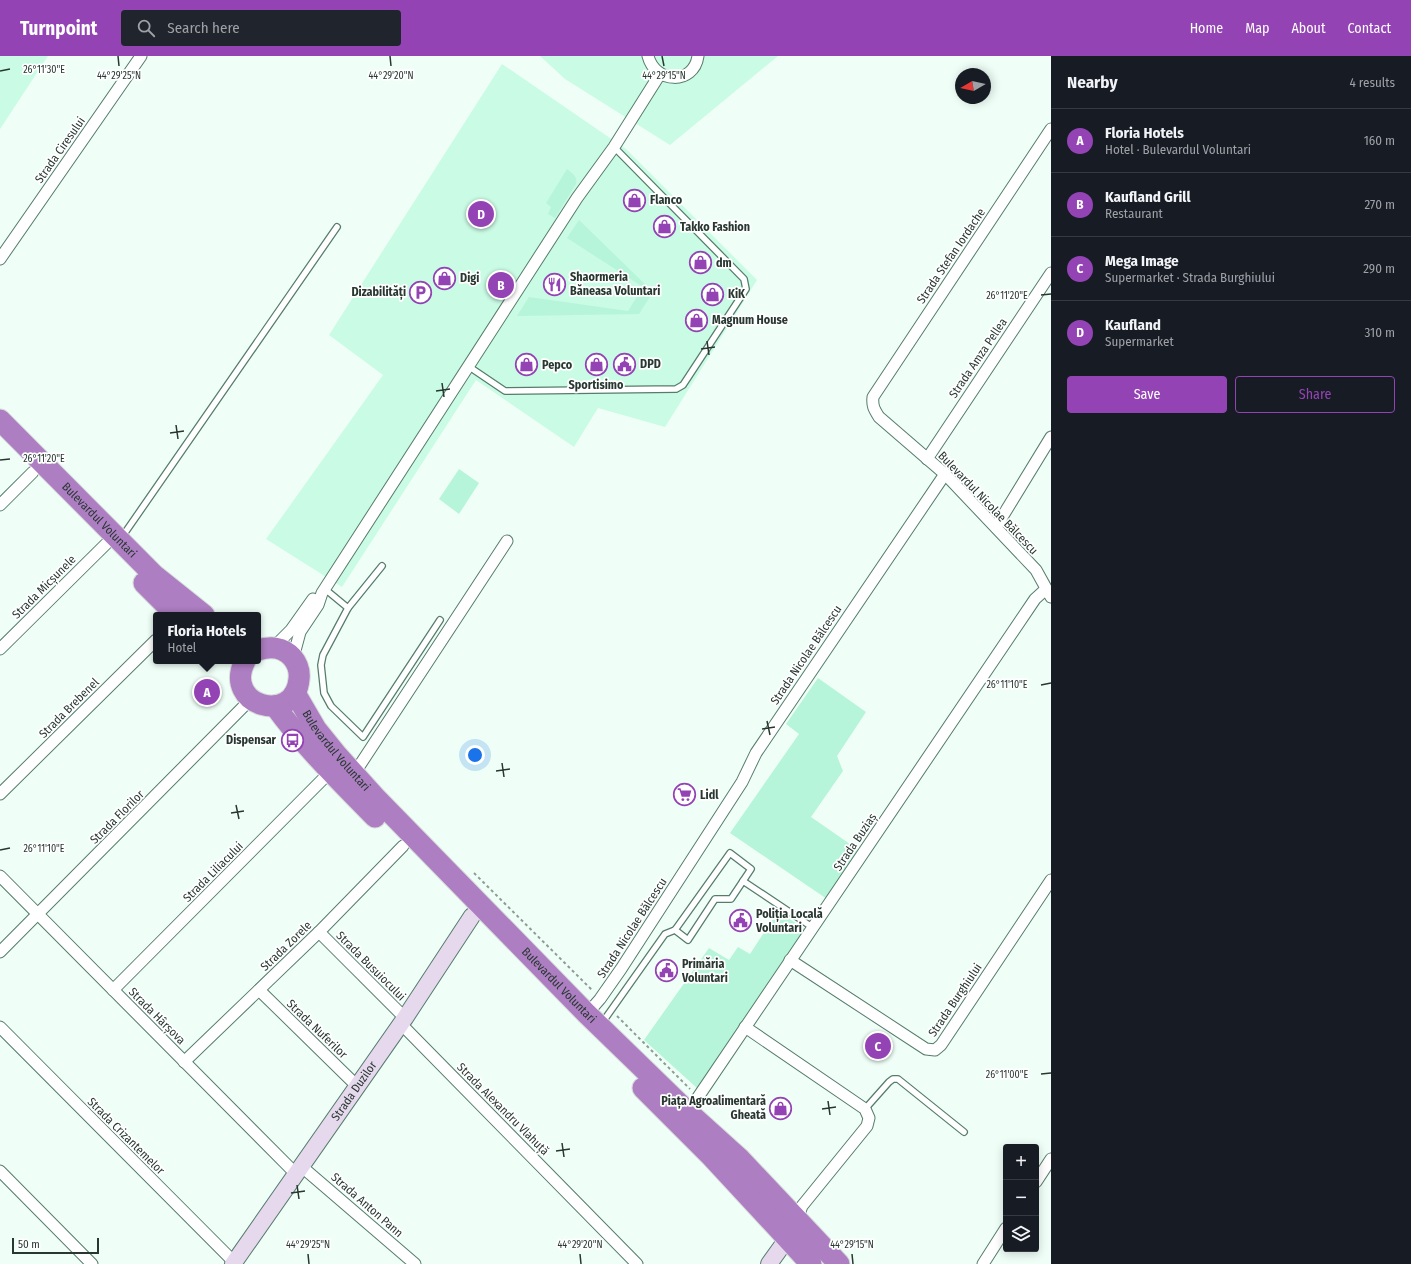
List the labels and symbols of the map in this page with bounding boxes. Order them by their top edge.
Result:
text: 26°11'30"E [23,64,65,76]
north arrow [955,68,991,104]
text: 44°29'25"N [97,70,141,82]
text: 44°29'20"N [369,70,413,82]
text: 44°29'15"N [642,70,686,82]
street label: Strada Ciresului [32,114,88,186]
shop icon: Flanco [622,187,648,213]
place label: Flanco [650,193,683,207]
pin: D [468,199,494,229]
street label: Strada Stefan Iordache [914,206,988,306]
shop icon: Takko Fashion [651,214,677,240]
place label: Takko Fashion [680,220,750,234]
shop icon: dm [688,250,714,276]
place label: dm [716,256,732,270]
shop icon: Digi [431,265,457,291]
pin: B [488,270,514,300]
place label: Shaormeria Băneasa Voluntari [570,270,660,298]
place label: Digi [460,271,479,285]
restaurant icon: Shaormeria Băneasa Voluntari [542,271,568,297]
parking icon: Dizabilități [408,279,434,305]
shop icon: KiK [700,281,726,307]
place label: Dizabilități [351,284,406,300]
place label: KiK [728,287,746,301]
text: 26°11'20"E [986,290,1028,302]
shop icon: Magnum House [684,307,710,333]
place label: Magnum House [712,313,788,327]
street label: Strada Amza Pellea [946,315,1010,401]
shop icon: Sportisimo [583,351,609,377]
public building icon: DPD [612,351,638,377]
shop icon: Pepco [514,352,540,378]
place label: DPD [640,357,661,371]
place label: Pepco [542,358,573,372]
place label: Sportisimo [569,378,624,392]
street label: Bulevardul Nicolae Bălcescu [935,449,1041,557]
text: 26°11'20"E [23,453,65,465]
street label: Bulevardul Voluntari [59,479,140,561]
street label: Strada Micșunele [9,552,79,622]
street label: Strada Nicolae Bălcescu [768,603,844,707]
street label: Strada Brebenel [36,675,102,741]
pin: A [194,677,220,707]
text: 26°11'10"E [986,679,1028,691]
street label: Bulevardul Voluntari [299,707,373,794]
bus stop icon: Dispensar [279,727,305,753]
place label: Dispensar [226,733,277,747]
your location [465,745,485,765]
supermarket icon: Lidl [671,782,697,808]
street label: Strada Florilor [87,787,147,847]
place label: Lidl [700,788,719,802]
street label: Strada Buziaș [831,811,880,874]
street label: Strada Liliacului [180,839,246,905]
text: 26°11'10"E [23,843,65,855]
street label: Strada Nicolae Bălcescu [594,875,670,981]
place label: Poliția Locală Voluntari [755,906,823,935]
public building icon: Poliția Locală Voluntari [727,908,753,934]
street label: Strada Zorele [258,918,314,974]
street label: Strada Busuiocului [333,928,409,1004]
street label: Bulevardul Voluntari [519,945,599,1026]
place label: Primăria Voluntari [681,956,728,985]
public building icon: Primăria Voluntari [653,958,679,984]
street label: Strada Burghiului [925,961,985,1039]
street label: Strada Hârșova [125,985,188,1048]
street label: Strada Nuferilor [284,997,351,1062]
pin: C [865,1031,891,1061]
street label: Strada Duzilor [328,1058,380,1124]
street label: Strada Alexandru Vlahuță [453,1060,552,1159]
text: 26°11'00"E [986,1069,1028,1081]
place label: Piața Agroalimentară Gheată [661,1093,766,1122]
street label: Strada Crizantemelor [85,1095,168,1178]
shop icon: Piața Agroalimentară Gheată [768,1095,794,1121]
street label: Strada Anton Pann [328,1170,406,1240]
scale bar [12,1236,99,1255]
text: 44°29'25"N [286,1239,330,1251]
text: 44°29'20"N [558,1239,602,1251]
text: 44°29'15"N [830,1239,874,1251]

